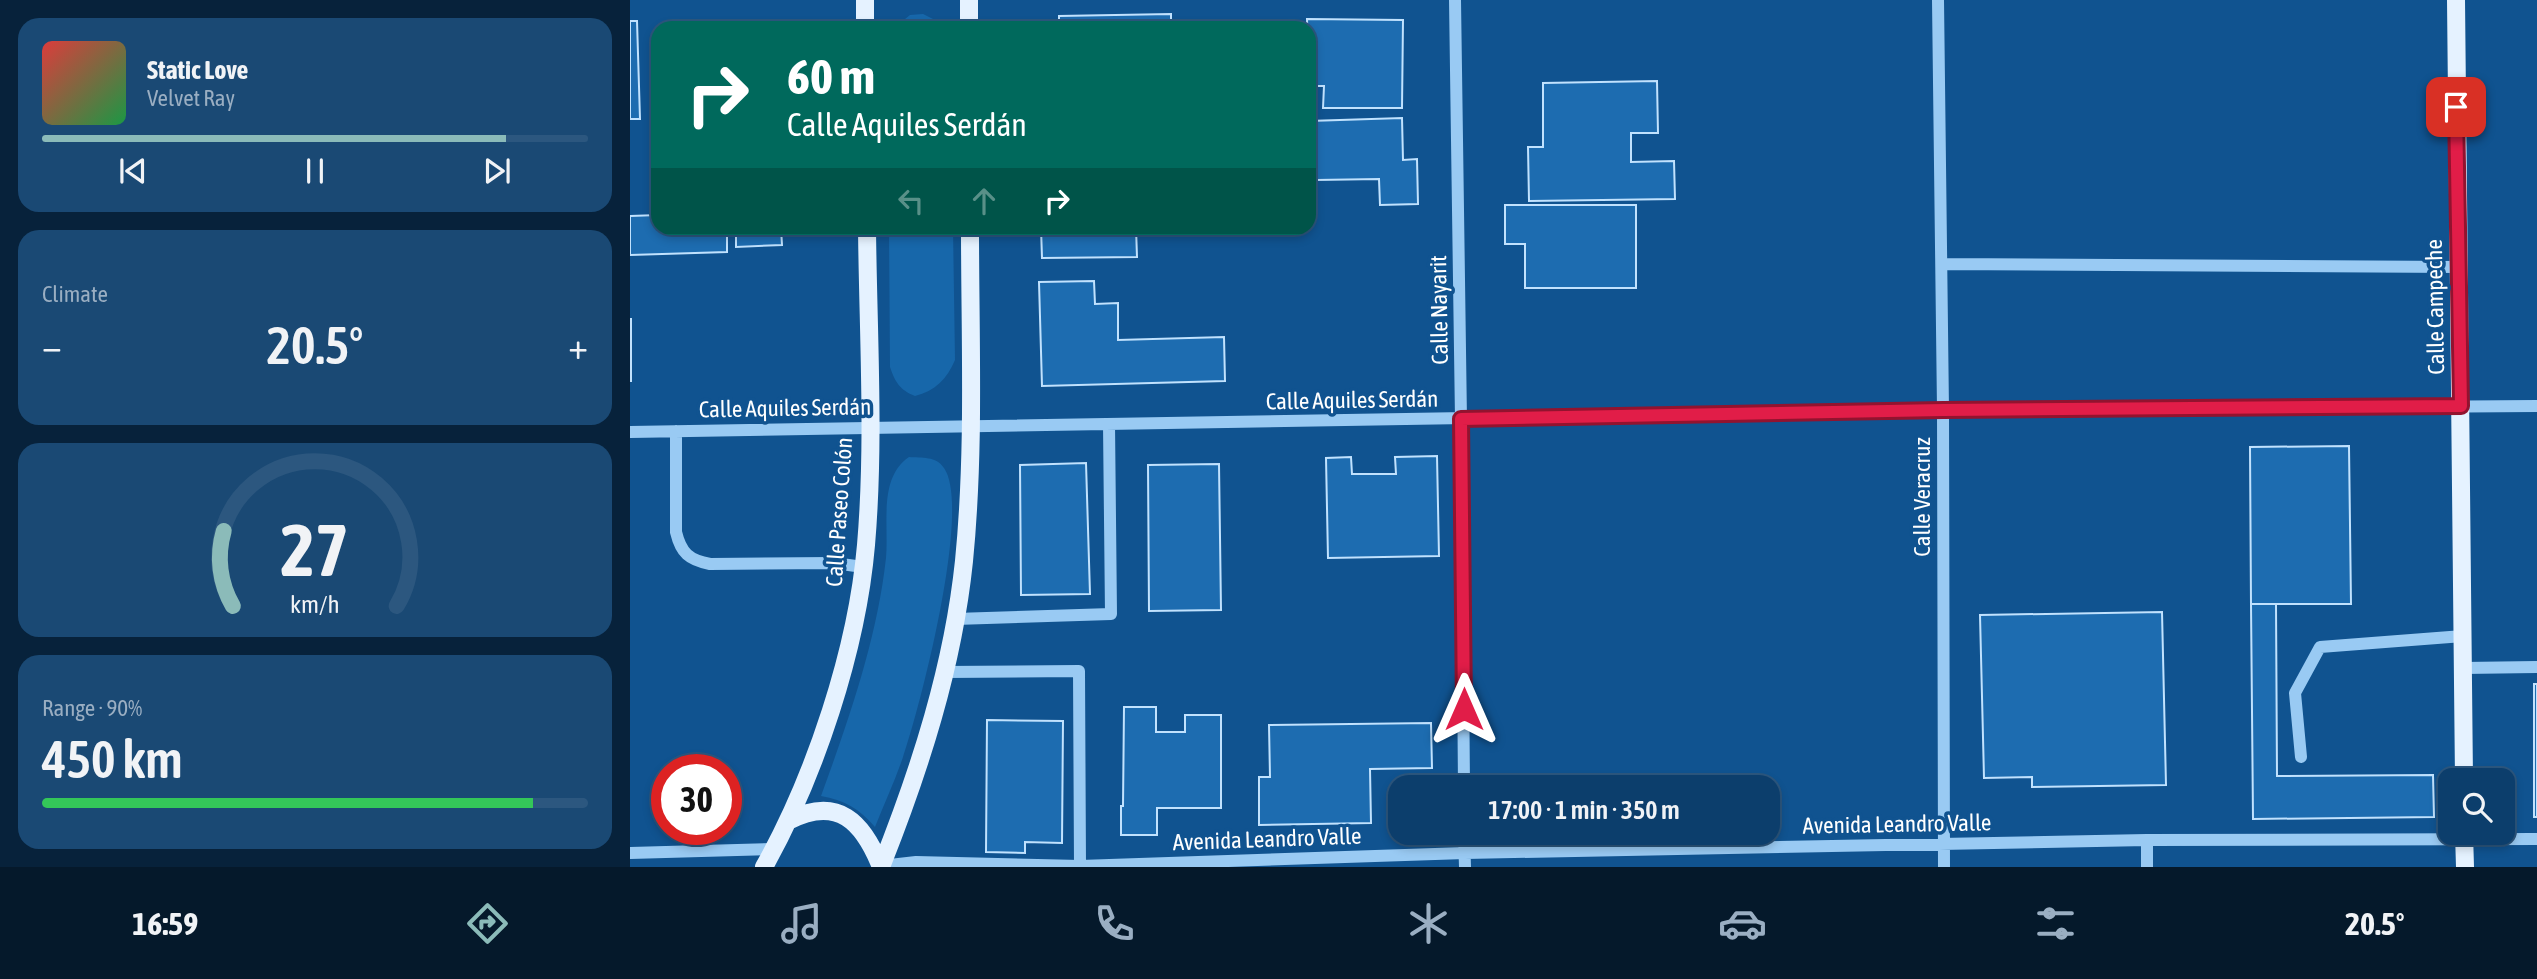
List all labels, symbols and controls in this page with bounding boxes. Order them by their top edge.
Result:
text: 60 m [787,48,875,104]
icon: right [672,49,763,140]
text: Static Love [147,55,248,85]
pin [2426,77,2486,137]
text: Velvet Ray [147,85,235,111]
icon: arrive [2437,88,2475,126]
text: Calle Aquiles Serdán [787,106,1027,143]
icon: previous [114,152,152,190]
icon: pause [296,152,334,190]
icon: next [478,152,516,190]
icon: left [892,182,930,220]
icon: ahead [965,182,1003,220]
icon: right [1038,182,1076,220]
street label: Calle Campeche [2421,239,2449,375]
street label: Calle Nayarit [1425,255,1453,365]
text: Climate [42,281,108,307]
text: 20.5° [267,315,363,375]
text: − [42,324,62,367]
text: + [568,324,588,367]
street label: Calle Aquiles Serdán [1266,385,1438,415]
street label: Calle Aquiles Serdán [699,393,871,423]
street label: Calle Paseo Colón [821,437,857,587]
street label: Calle Veracruz [1909,437,1935,557]
text: 27 [281,508,349,591]
text: km/h [290,589,340,617]
position arrow [1427,672,1501,746]
text: Range · 90% [42,695,142,721]
text: 450 km [42,729,183,789]
speed limit sign: 30 [651,754,742,845]
map controls [2438,768,2515,845]
button: search [2438,768,2515,845]
text: 17:00 · 1 min · 350 m [1488,795,1680,825]
street label: Avenida Leandro Valle [1802,809,1992,839]
street label: Avenida Leandro Valle [1172,823,1362,855]
icon: directions [463,899,512,948]
icon: music [777,899,826,948]
icon: phone [1090,899,1139,948]
icon: climate [1404,899,1453,948]
icon: car [1718,899,1767,948]
icon: filters [2031,899,2080,948]
text: 16:59 [132,905,198,942]
text: 20.5° [2345,905,2405,942]

